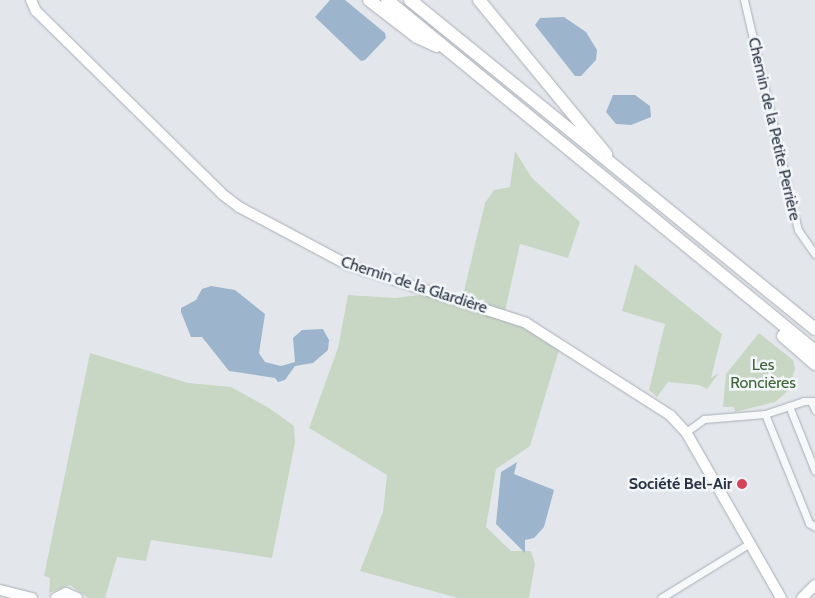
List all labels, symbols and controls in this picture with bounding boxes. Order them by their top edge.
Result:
street label: Chemin de la Petite Perrière [744,36,804,222]
street label: Chemin de la Glardière [338,252,490,318]
park label: Les Roncières [730,355,796,393]
place label: Société Bel-Air [629,474,732,494]
marker: Société Bel-Air [736,478,748,490]

